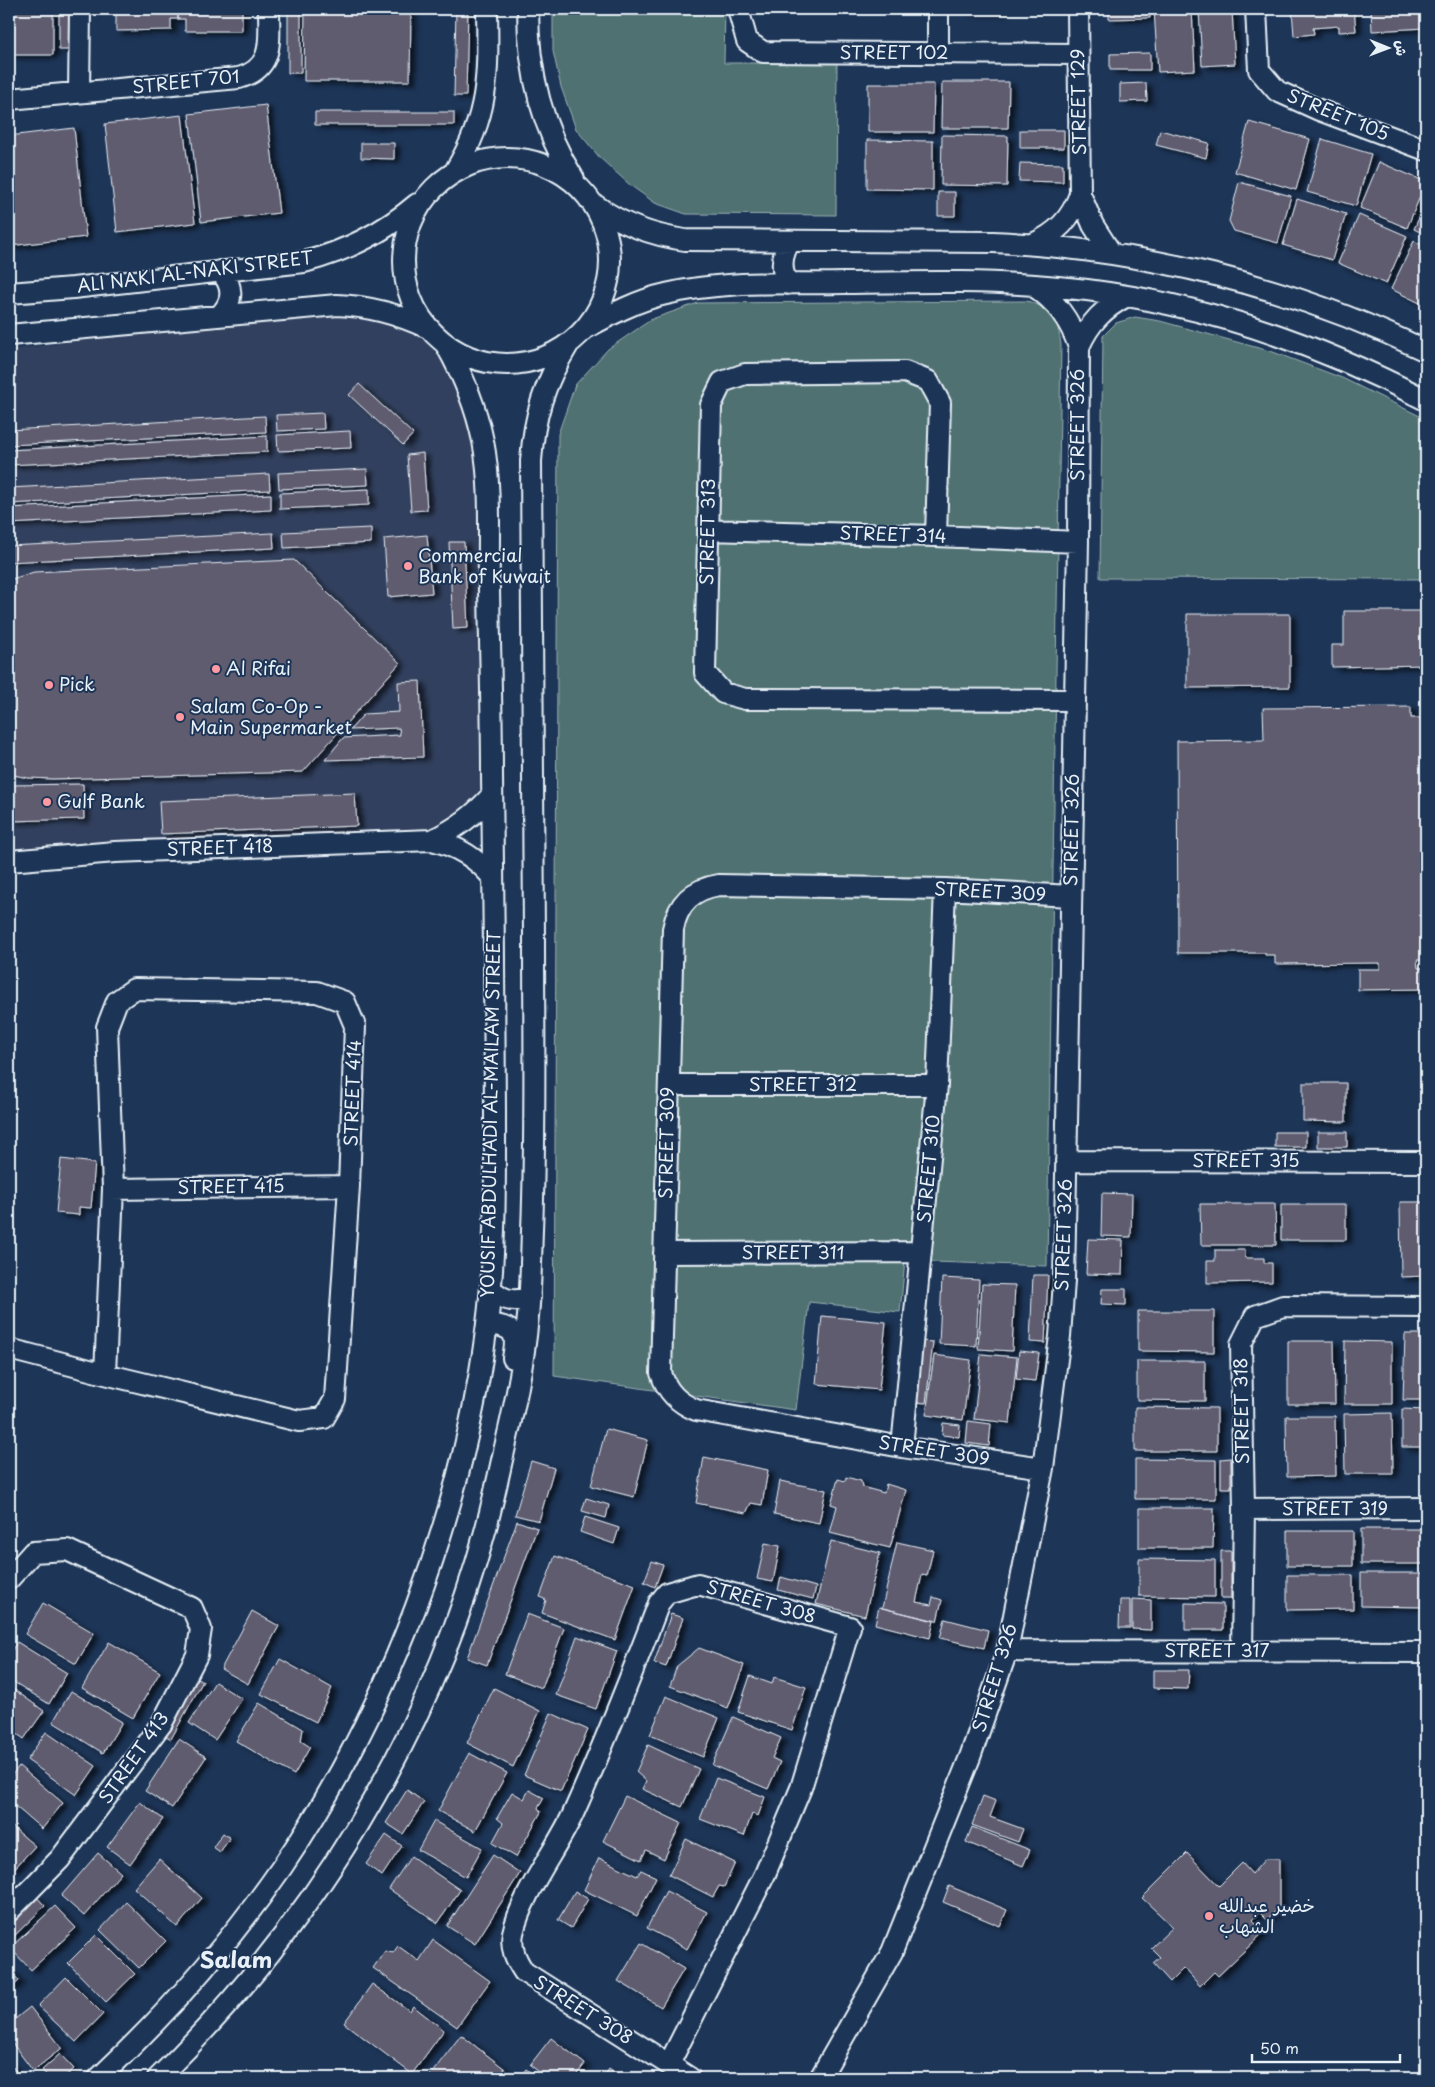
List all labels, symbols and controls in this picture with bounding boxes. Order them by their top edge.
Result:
north arrow [1362,22,1412,72]
street label: STREET 102 [839,38,949,65]
text: ش [1391,40,1412,56]
street label: STREET 129 [1063,48,1092,156]
street label: STREET 701 [131,61,241,100]
street label: STREET 105 [1283,81,1394,146]
street label: ALI NAKI AL-NAKI STREET [75,243,315,298]
street label: STREET 326 [1063,369,1090,481]
street label: STREET 313 [692,478,721,586]
street label: STREET 314 [839,518,947,549]
place label: Commercial Bank of Kuwait [418,541,551,589]
marker: Commercial Bank of Kuwait [402,560,414,572]
place label: Al Rifai [226,654,291,681]
marker: Al Rifai [210,663,222,675]
place label: Pick [59,670,95,697]
marker: Pick [43,679,55,691]
place label: Salam Co-Op - Main Supermarket [190,692,352,740]
marker: Salam Co-Op - Main Supermarket [174,711,186,723]
street label: STREET 326 [1056,773,1085,886]
place label: Gulf Bank [57,787,145,814]
marker: Gulf Bank [41,796,53,808]
street label: STREET 418 [166,831,274,862]
street label: STREET 309 [933,874,1047,907]
street label: YOUSIF ABDULHADI AL-MAILAM STREET [473,929,506,1298]
street label: STREET 414 [336,1039,367,1147]
street label: STREET 312 [749,1070,857,1097]
street label: STREET 309 [651,1087,680,1199]
street label: STREET 310 [909,1114,946,1224]
street label: STREET 315 [1192,1146,1300,1173]
street label: STREET 415 [177,1171,285,1200]
street label: STREET 326 [1047,1178,1078,1292]
street label: STREET 311 [741,1238,845,1265]
street label: STREET 318 [1226,1357,1255,1465]
street label: STREET 309 [877,1427,992,1472]
street label: STREET 319 [1282,1494,1388,1521]
street label: STREET 308 [703,1572,819,1629]
street label: STREET 326 [964,1620,1023,1735]
street label: STREET 317 [1164,1636,1270,1663]
street label: STREET 413 [91,1706,174,1809]
place label: خضير عبدالله الشهاب [1219,1891,1315,1939]
marker: خضير عبدالله الشهاب [1203,1910,1215,1922]
district label: Salam [200,1942,272,1975]
street label: STREET 308 [529,1967,639,2050]
scale bar [1252,2032,1400,2064]
text: 50 m [1260,2036,1299,2059]

